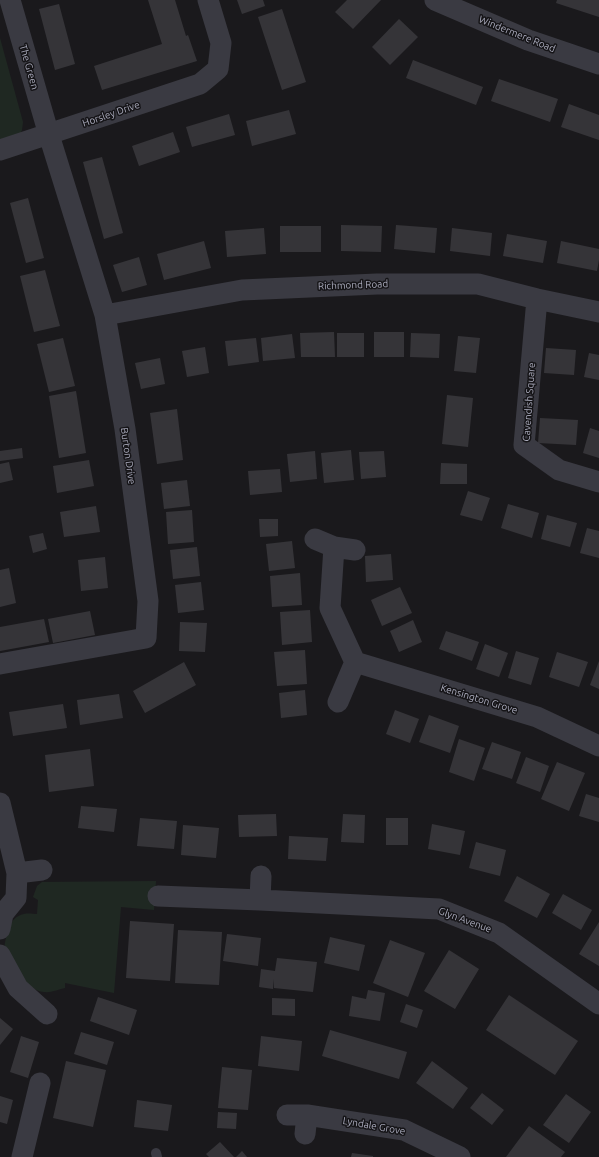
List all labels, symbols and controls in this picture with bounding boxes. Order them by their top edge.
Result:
street label: Windermere Road [477,13,557,55]
street label: The Green [17,43,41,91]
street label: Horsley Drive [81,99,141,129]
street label: Richmond Road [318,278,388,292]
street label: Cavendish Square [520,362,538,442]
street label: Burton Drive [118,427,138,485]
street label: Kensington Grove [439,682,519,716]
street label: Glyn Avenue [437,905,493,935]
street label: Lyndale Grove [342,1115,406,1137]

